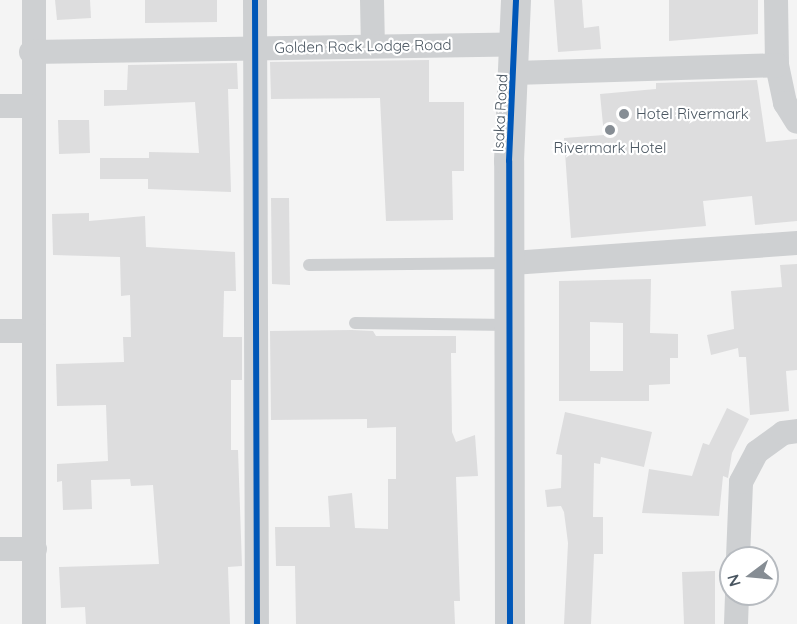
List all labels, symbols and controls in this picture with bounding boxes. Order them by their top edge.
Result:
street label: Golden Rock Lodge Road [274,35,452,57]
street label: Isaka Road [489,73,511,153]
place label: Hotel Rivermark [636,105,749,123]
marker: Hotel Rivermark [617,107,631,121]
marker: Rivermark Hotel [603,123,617,137]
place label: Rivermark Hotel [554,139,666,157]
north arrow [719,546,779,606]
text: N [722,572,745,589]

